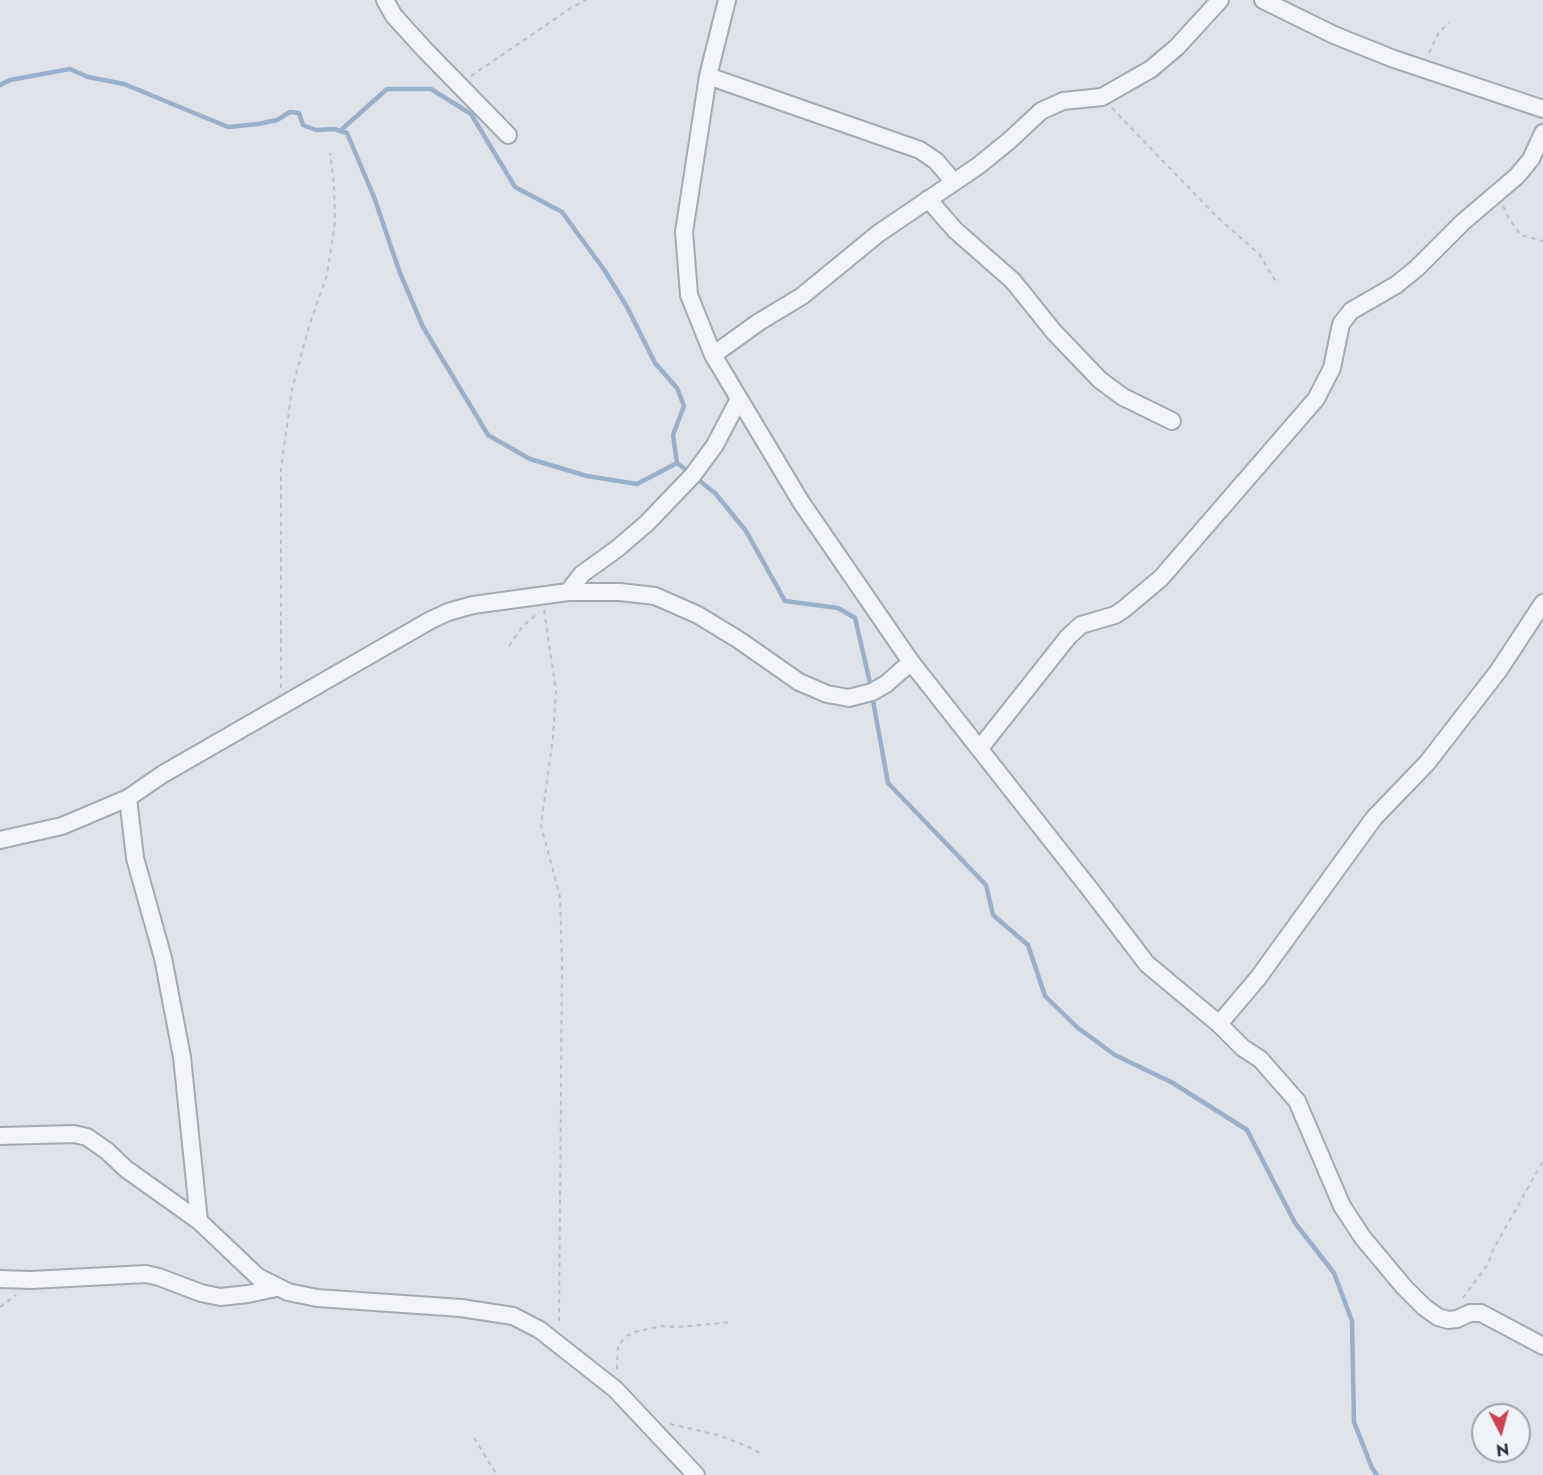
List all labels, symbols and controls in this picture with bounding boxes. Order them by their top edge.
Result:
north arrow [1471,1403,1531,1463]
text: N [1495,1437,1510,1462]

